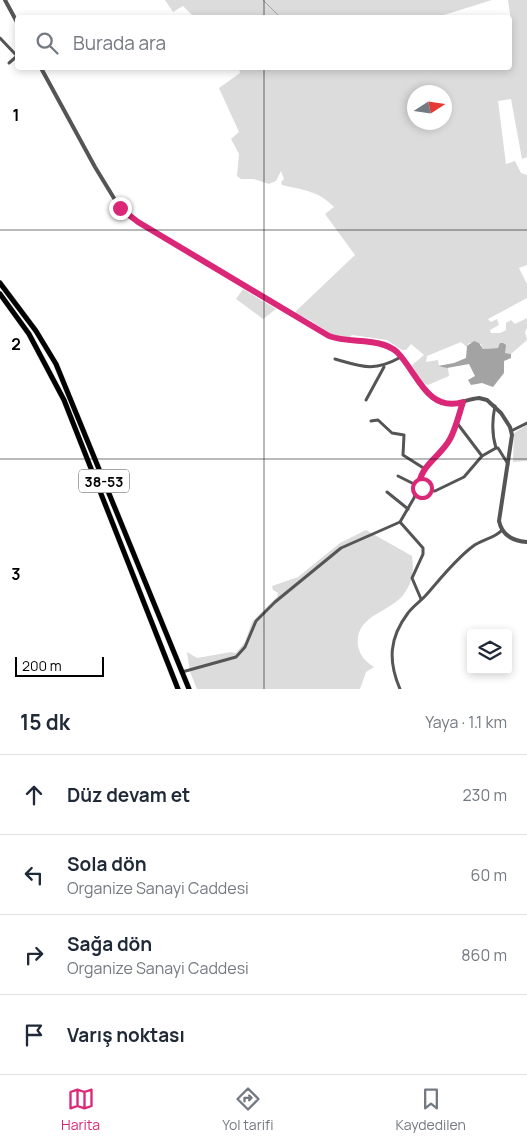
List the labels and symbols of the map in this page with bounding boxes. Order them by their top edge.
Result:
north arrow [407,85,452,130]
text: 1 [12,104,20,126]
route end [109,197,132,220]
text: 2 [11,333,21,355]
road number: 38-53 [79,470,129,492]
route start [411,477,434,500]
text: 3 [11,563,21,585]
scale bar [15,654,104,677]

